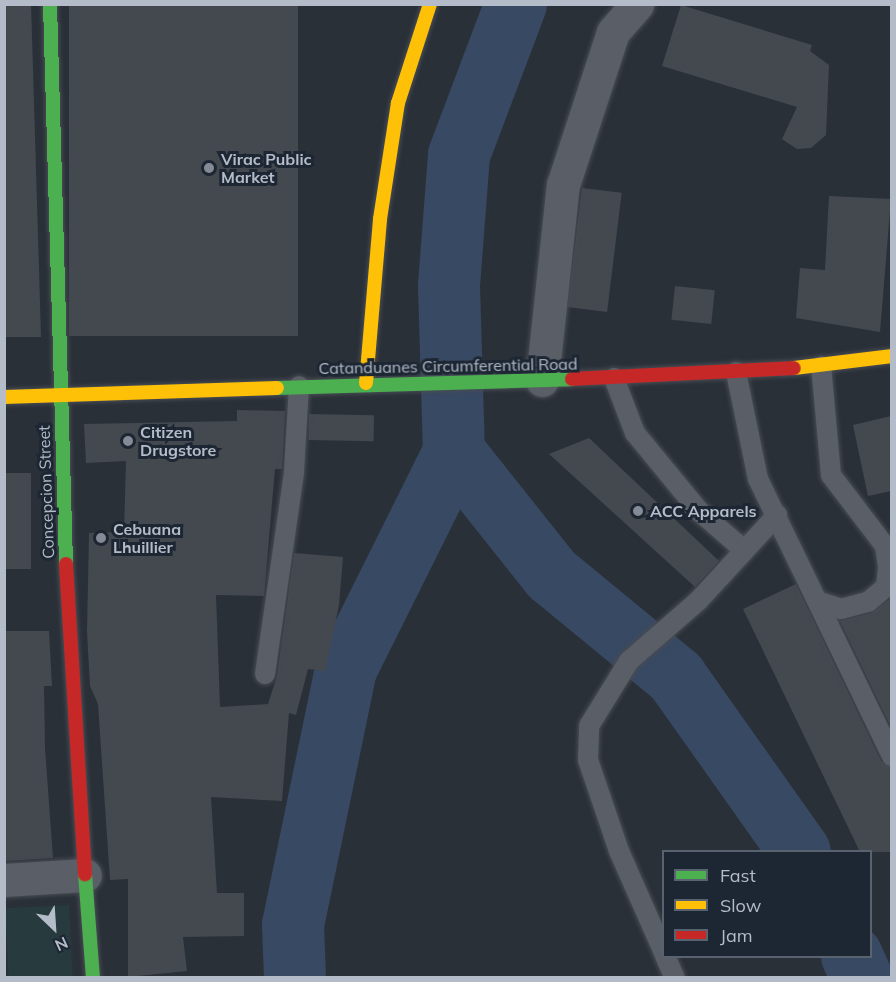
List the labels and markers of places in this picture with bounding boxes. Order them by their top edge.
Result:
place label: Virac Public Market [221,149,312,187]
marker: Virac Public Market [202,161,216,175]
place label: Citizen Drugstore [140,422,216,460]
marker: Citizen Drugstore [121,434,135,448]
place label: ACC Apparels [650,501,757,521]
marker: ACC Apparels [631,504,645,518]
place label: Cebuana Lhuillier [113,519,181,557]
marker: Cebuana Lhuillier [94,531,108,545]

